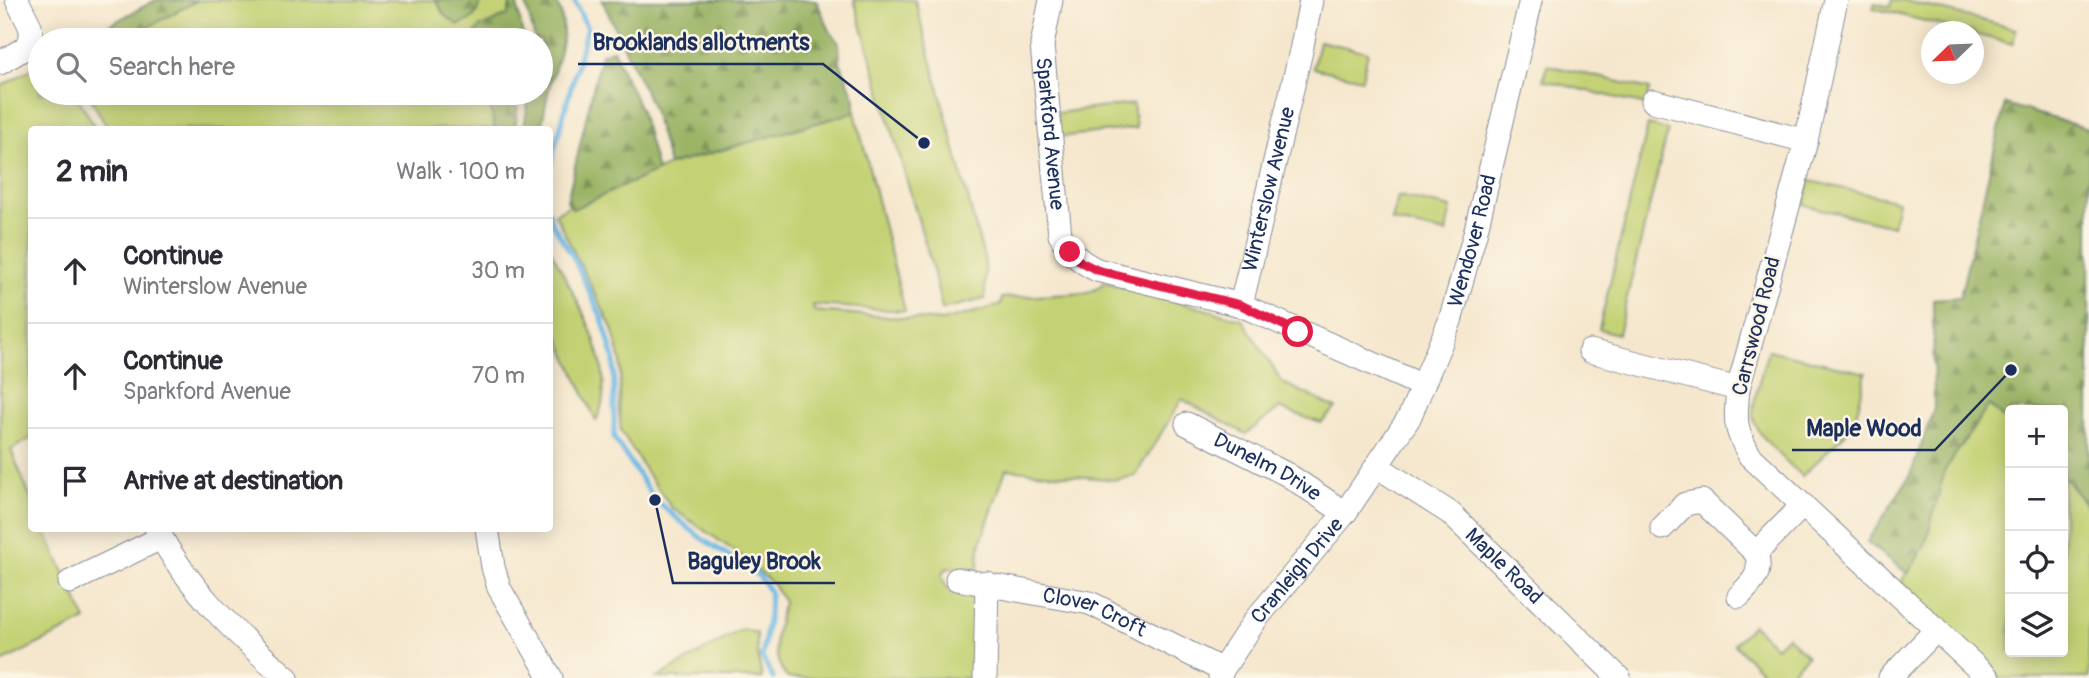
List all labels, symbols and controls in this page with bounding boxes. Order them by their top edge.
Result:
callout: Brooklands allotments [578,20,823,64]
north arrow [1921,21,1984,84]
search box [28,28,553,105]
text: Brooklands allotments [592,28,810,57]
icon: search [52,48,90,86]
text: Search here [108,51,235,83]
street label: Sparkford Avenue [1029,56,1071,212]
street label: Winterslow Avenue [1236,104,1301,274]
text: 2 min [56,153,128,190]
text: Walk · 100 m [396,157,525,186]
street label: Wendover Road [1442,172,1503,310]
route end [1054,236,1085,267]
text: Continue [123,240,223,272]
icon: ahead [56,252,94,290]
street label: Carrswood Road [1726,254,1787,398]
text: 30 m [471,256,525,285]
text: Winterslow Avenue [123,272,307,301]
route start [1282,316,1313,347]
text: Continue [123,345,223,377]
icon: ahead [56,357,94,395]
text: 70 m [472,361,525,390]
text: Sparkford Avenue [123,377,291,406]
map controls [2005,405,2068,657]
button: + [2005,405,2068,468]
callout: Maple Wood [1792,406,1935,450]
text: Maple Wood [1806,414,1922,443]
street label: Dunelm Drive [1209,427,1327,508]
icon: arrive [56,462,94,500]
text: Arrive at destination [123,465,343,497]
button: − [2005,468,2068,531]
street label: Cranleigh Drive [1245,512,1350,629]
street label: Maple Road [1459,522,1548,610]
button: locate [2005,531,2068,594]
callout: Baguley Brook [673,539,835,583]
text: Baguley Brook [687,547,821,576]
street label: Clover Croft [1040,582,1151,644]
button: layers [2005,594,2068,657]

